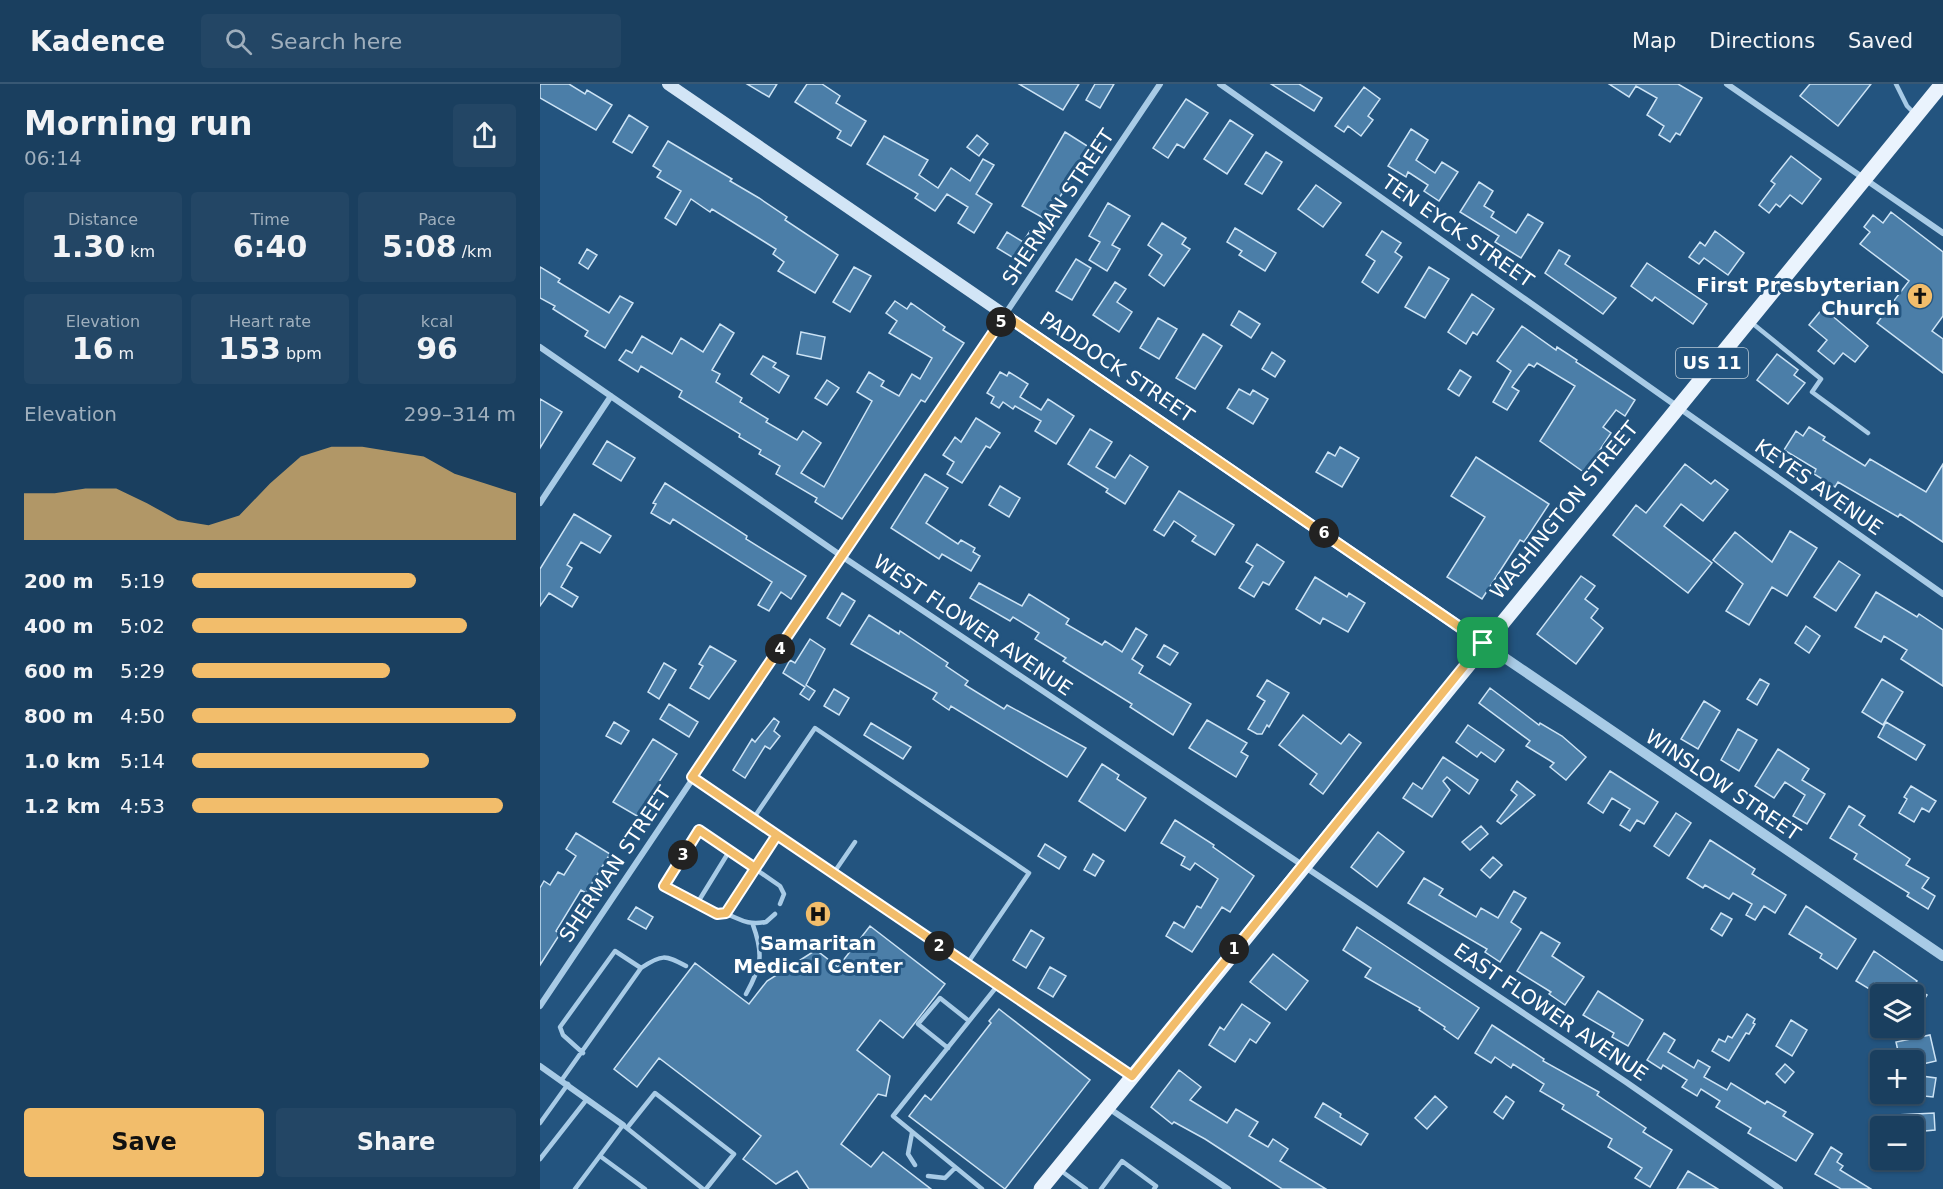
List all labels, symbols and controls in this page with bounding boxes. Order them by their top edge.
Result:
search box [201,14,621,68]
text: Kadence [30,25,165,58]
icon: search [222,25,255,58]
text: Search here [270,29,402,54]
text: Map [1632,29,1676,53]
text: Directions [1709,29,1815,53]
text: Saved [1848,29,1913,53]
text: Morning run [24,104,252,143]
button: share [453,104,516,167]
street label: SHERMAN STREET [997,124,1120,289]
text: 06:14 [24,146,82,170]
street label: TEN EYCK STREET [1377,169,1539,293]
text: Distance [68,210,138,229]
text: Time [250,210,290,229]
text: Pace [418,210,456,229]
text: 1.30 [51,229,125,264]
text: 6:40 [233,229,307,264]
text: 5:08 [382,229,457,264]
text: km [125,242,155,261]
text: /km [457,242,492,261]
place label: First Presbyterian Church [1696,273,1900,320]
church icon: First Presbyterian Church [1905,281,1935,311]
pin: 5 [986,307,1016,337]
street label: PADDOCK STREET [1035,307,1199,428]
text: Elevation [66,312,140,331]
text: Heart rate [229,312,311,331]
text: kcal [421,312,453,331]
text: 5 [995,312,1007,331]
text: 16 [72,331,114,366]
text: 153 [218,331,281,366]
text: 96 [416,331,458,366]
text: m [114,344,134,363]
text: bpm [281,344,322,363]
road number: US 11 [1676,348,1748,378]
text: Elevation [24,402,117,426]
text: 299–314 m [404,402,516,426]
street label: WASHINGTON STREET [1485,416,1643,604]
street label: KEYES AVENUE [1750,434,1888,540]
pin: 6 [1309,518,1339,548]
text: 6 [1318,523,1330,542]
street label: WEST FLOWER AVENUE [869,549,1077,701]
text: 200 m [24,569,94,593]
text: 5:19 [120,569,165,593]
text: 400 m [24,614,94,638]
text: 5:02 [120,614,165,638]
pin [1457,617,1508,668]
icon: arrive [1466,626,1499,659]
pin: 4 [765,634,795,664]
text: 4 [774,639,786,658]
text: 600 m [24,659,94,683]
text: 5:29 [120,659,165,683]
text: 800 m [24,704,94,728]
text: 4:50 [120,704,165,728]
street label: WINSLOW STREET [1641,724,1806,846]
text: 1.0 km [24,749,101,773]
text: 5:14 [120,749,165,773]
street label: SHERMAN STREET [554,781,677,946]
text: 1.2 km [24,794,101,818]
text: 4:53 [120,794,165,818]
pin: 3 [668,840,698,870]
text: 3 [677,845,689,864]
hospital icon: Samaritan Medical Center [803,899,833,929]
place label: Samaritan Medical Center [733,931,903,978]
pin: 2 [924,931,954,961]
pin: 1 [1219,934,1249,964]
text: 2 [933,936,945,955]
street label: EAST FLOWER AVENUE [1449,938,1653,1086]
text: 1 [1228,939,1240,958]
map controls [1870,984,1924,1170]
button: layers [1870,984,1924,1038]
button: + [1870,1050,1924,1104]
button: Save [24,1108,264,1177]
button: Share [276,1108,516,1177]
button: − [1870,1116,1924,1170]

